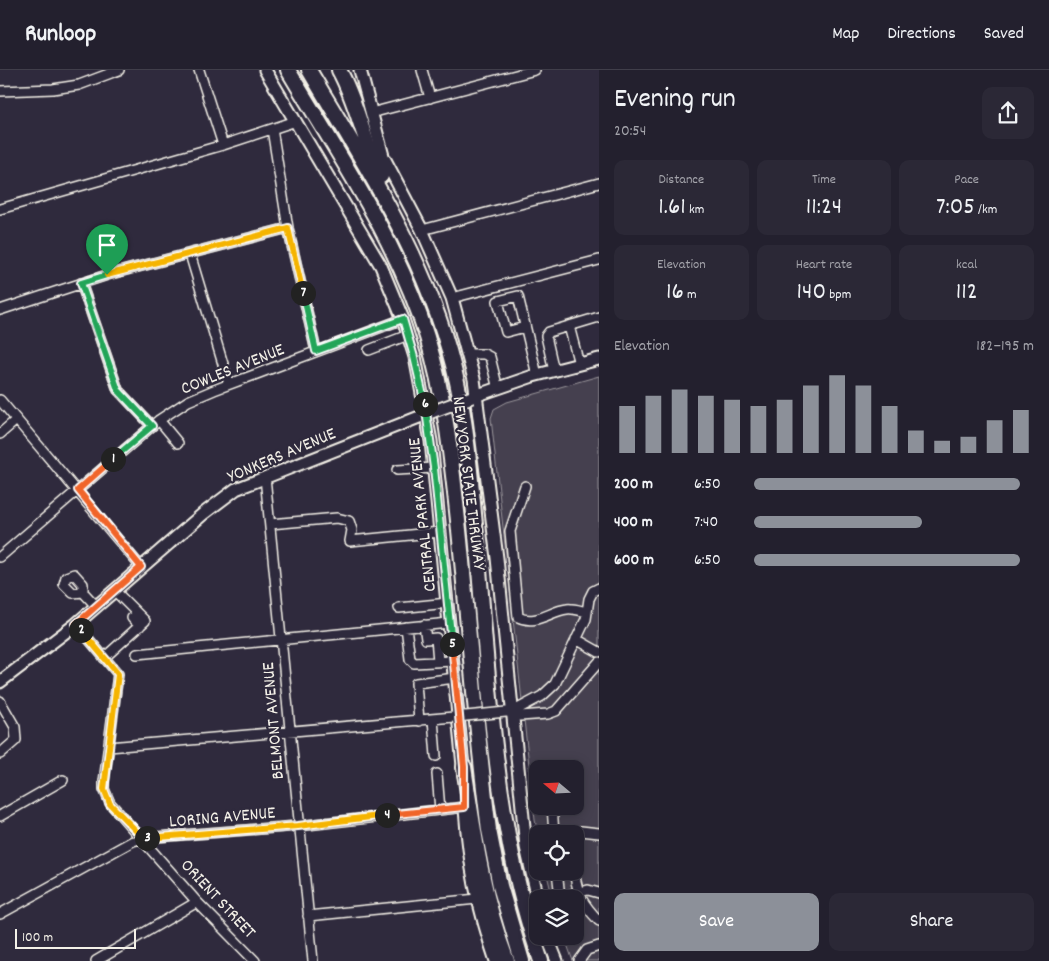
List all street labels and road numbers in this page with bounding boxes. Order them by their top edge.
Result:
street label: COWLES AVENUE [177,338,288,402]
street label: NEW YORK STATE THRUWAY [444,395,491,573]
street label: YONKERS AVENUE [224,422,340,490]
street label: CENTRAL PARK AVENUE [403,436,444,593]
street label: BELMONT AVENUE [257,661,292,780]
street label: LORING AVENUE [168,801,276,836]
street label: ORIENT STREET [174,854,261,945]

